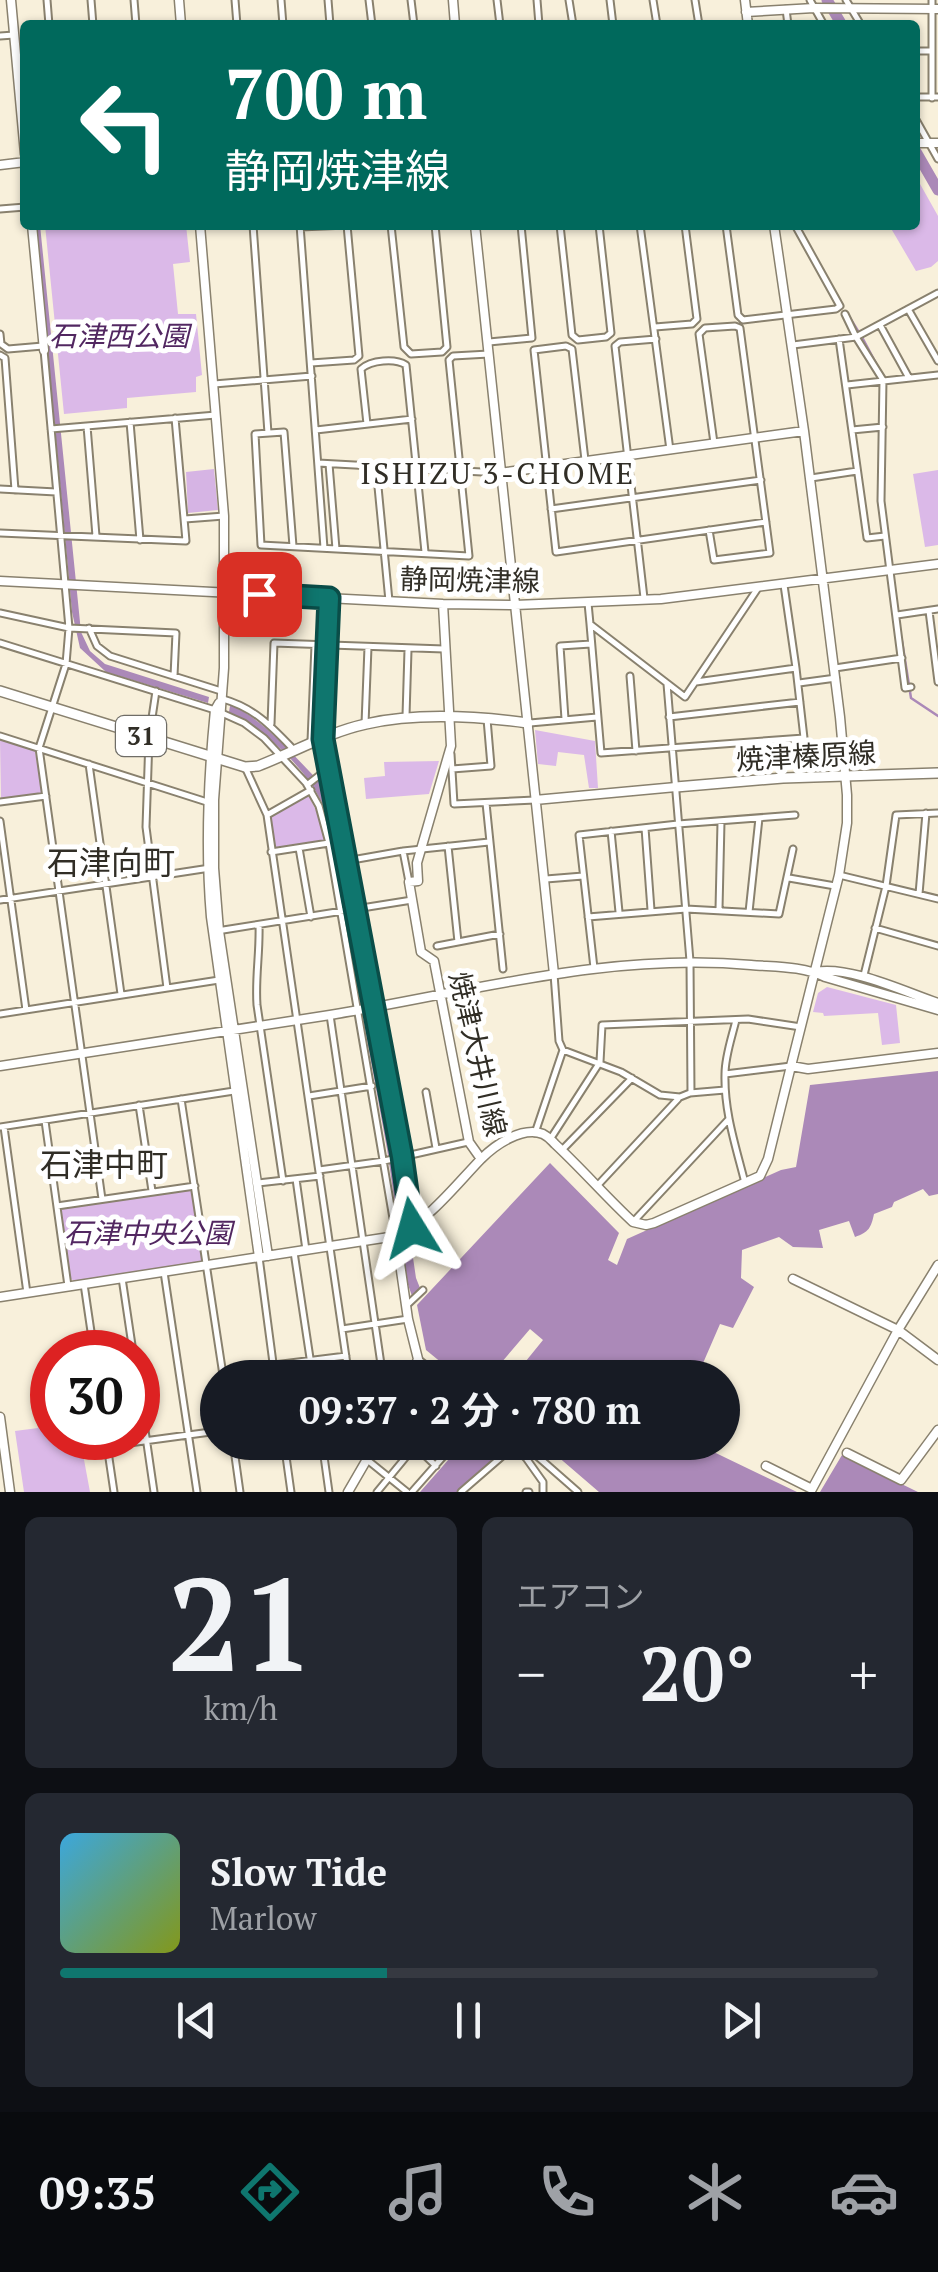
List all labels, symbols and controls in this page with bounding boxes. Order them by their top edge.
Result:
text: 700 m [225,46,427,139]
icon: left [60,60,190,190]
text: 静岡焼津線 [225,140,450,200]
park label: 石津西公園 [49,317,193,354]
district label: ISHIZU 3-CHOME [360,453,636,493]
pin [217,552,302,637]
street label: 静岡焼津線 [400,560,540,599]
icon: arrive [232,567,287,622]
road number: 31 [116,716,166,756]
street label: 焼津榛原線 [735,733,877,778]
district label: 石津向町 [47,841,175,883]
street label: 焼津大井川線 [442,968,515,1140]
district label: 石津中町 [40,1143,168,1185]
position arrow [360,1176,464,1280]
park label: 石津中央公園 [64,1214,236,1251]
speed limit sign: 30 [30,1330,160,1460]
text: 09:37 · 2 分 · 780 m [299,1385,641,1435]
text: 21 [167,1536,314,1708]
text: エアコン [517,1575,645,1617]
text: 20° [639,1623,755,1722]
text: − [517,1637,546,1710]
text: + [849,1637,878,1710]
text: km/h [204,1687,278,1729]
text: Slow Tide [210,1847,387,1897]
text: Marlow [210,1897,316,1939]
icon: previous [169,1993,224,2048]
icon: pause [441,1993,496,2048]
icon: next [714,1993,769,2048]
icon: directions [235,2157,305,2227]
icon: music [383,2157,453,2227]
icon: phone [532,2157,602,2227]
icon: climate [680,2157,750,2227]
icon: car [829,2157,899,2227]
text: 09:35 [39,2162,156,2222]

